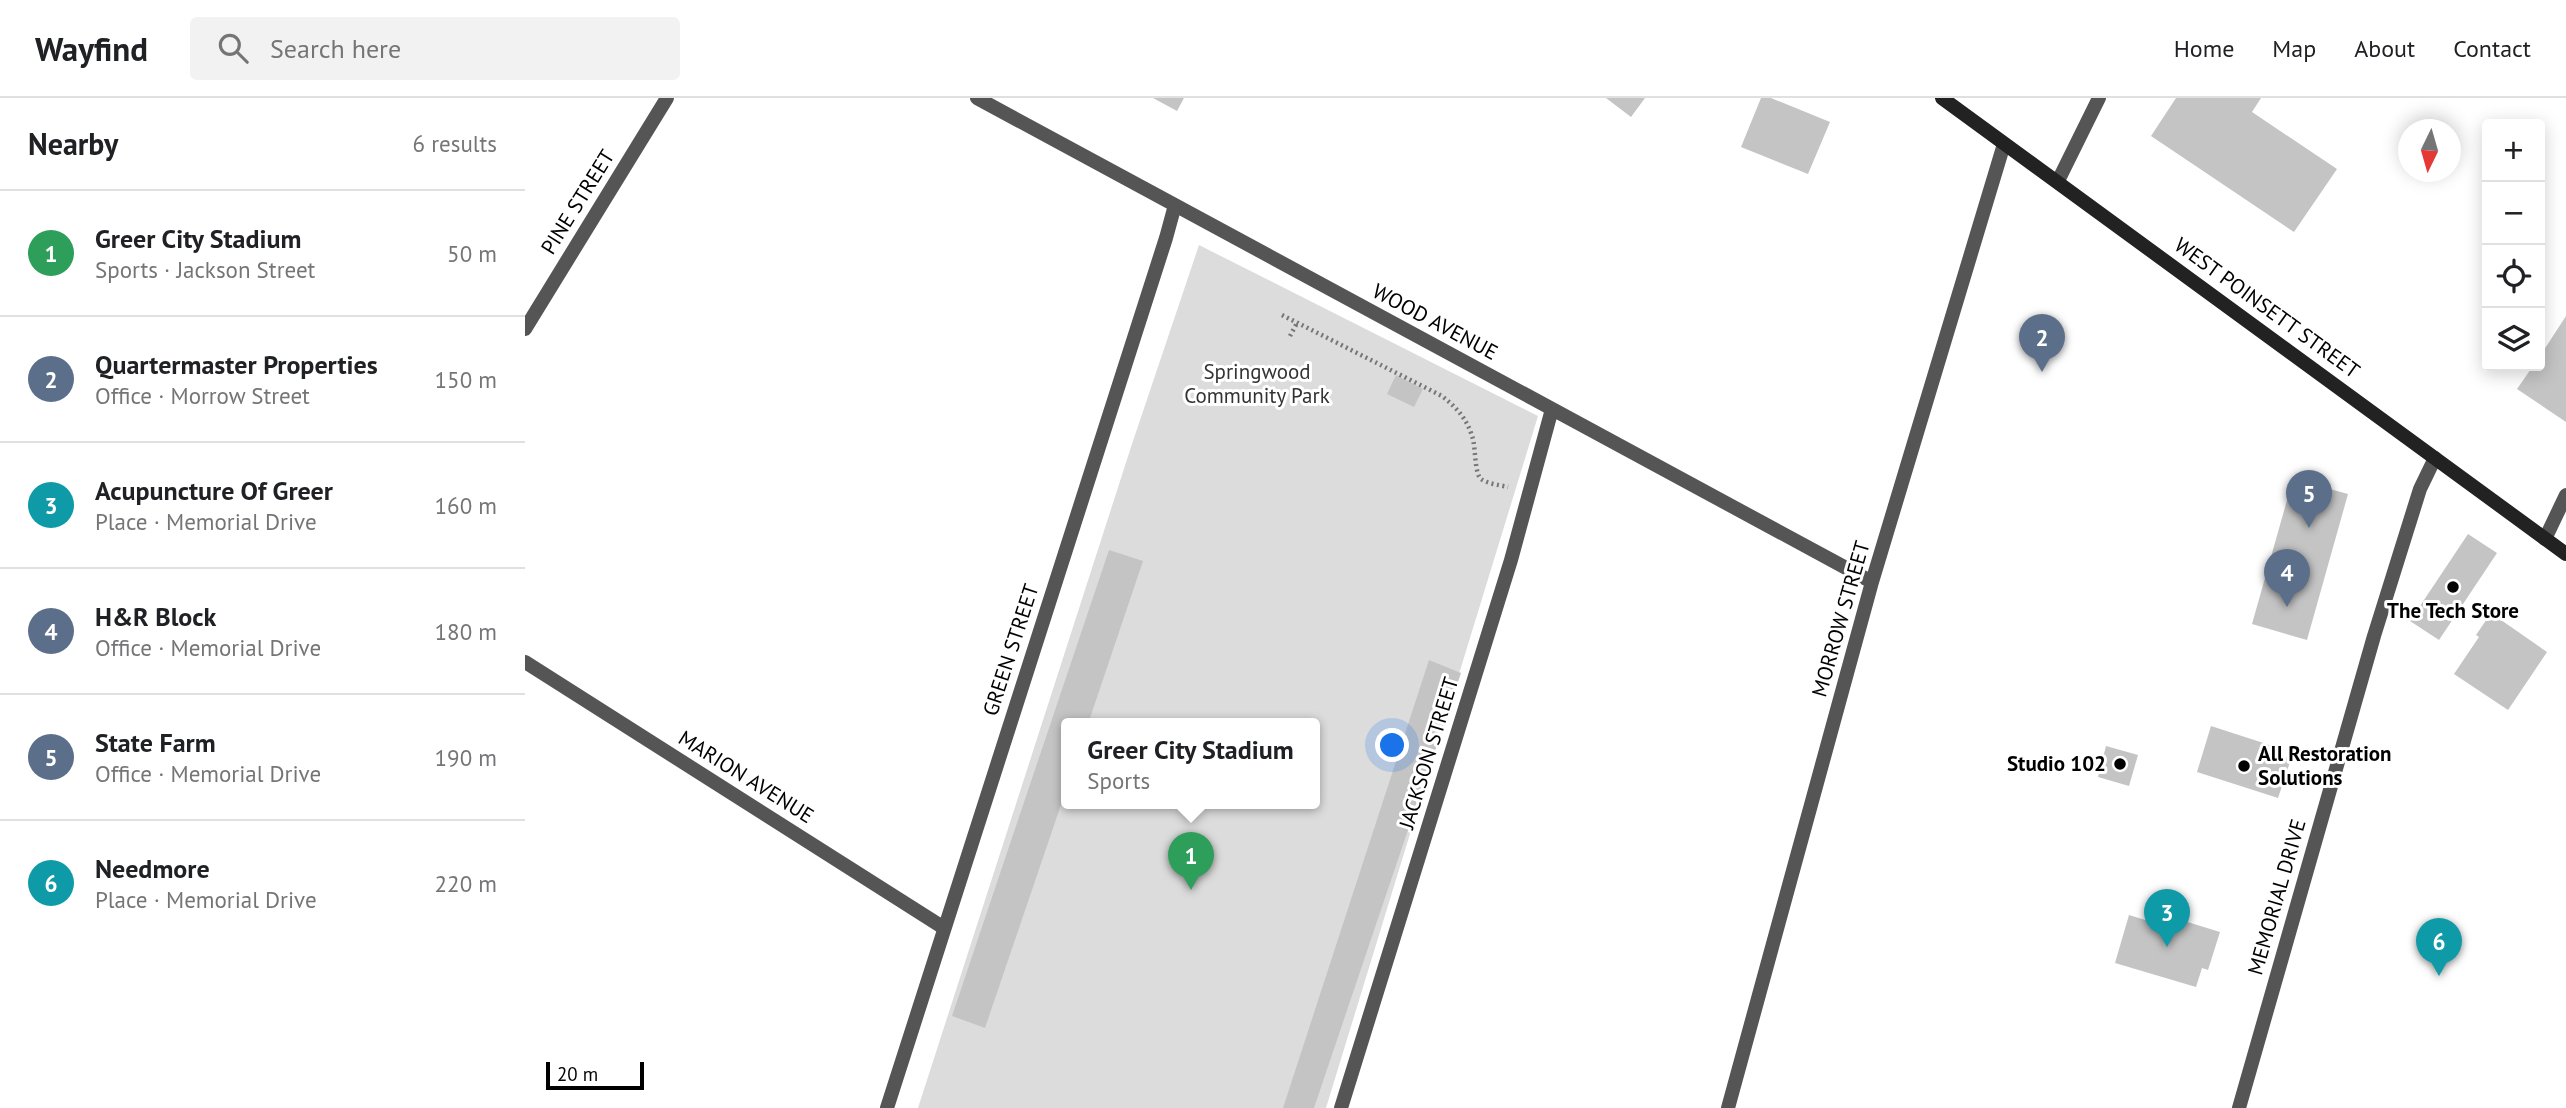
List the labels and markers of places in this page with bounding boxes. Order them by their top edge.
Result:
pin: 2 [2019,314,2065,372]
pin: 5 [2286,470,2332,528]
pin: 4 [2264,549,2310,607]
marker: The Tech Store [2445,579,2461,595]
place label: The Tech Store [2387,597,2519,624]
place label: All Restoration Solutions [2258,740,2392,791]
place label: Studio 102 [2007,750,2106,777]
marker: Studio 102 [2112,756,2128,772]
marker: All Restoration Solutions [2236,758,2252,774]
pin: 1 [1168,832,1214,890]
pin: 3 [2144,889,2190,947]
pin: 6 [2416,918,2462,976]

